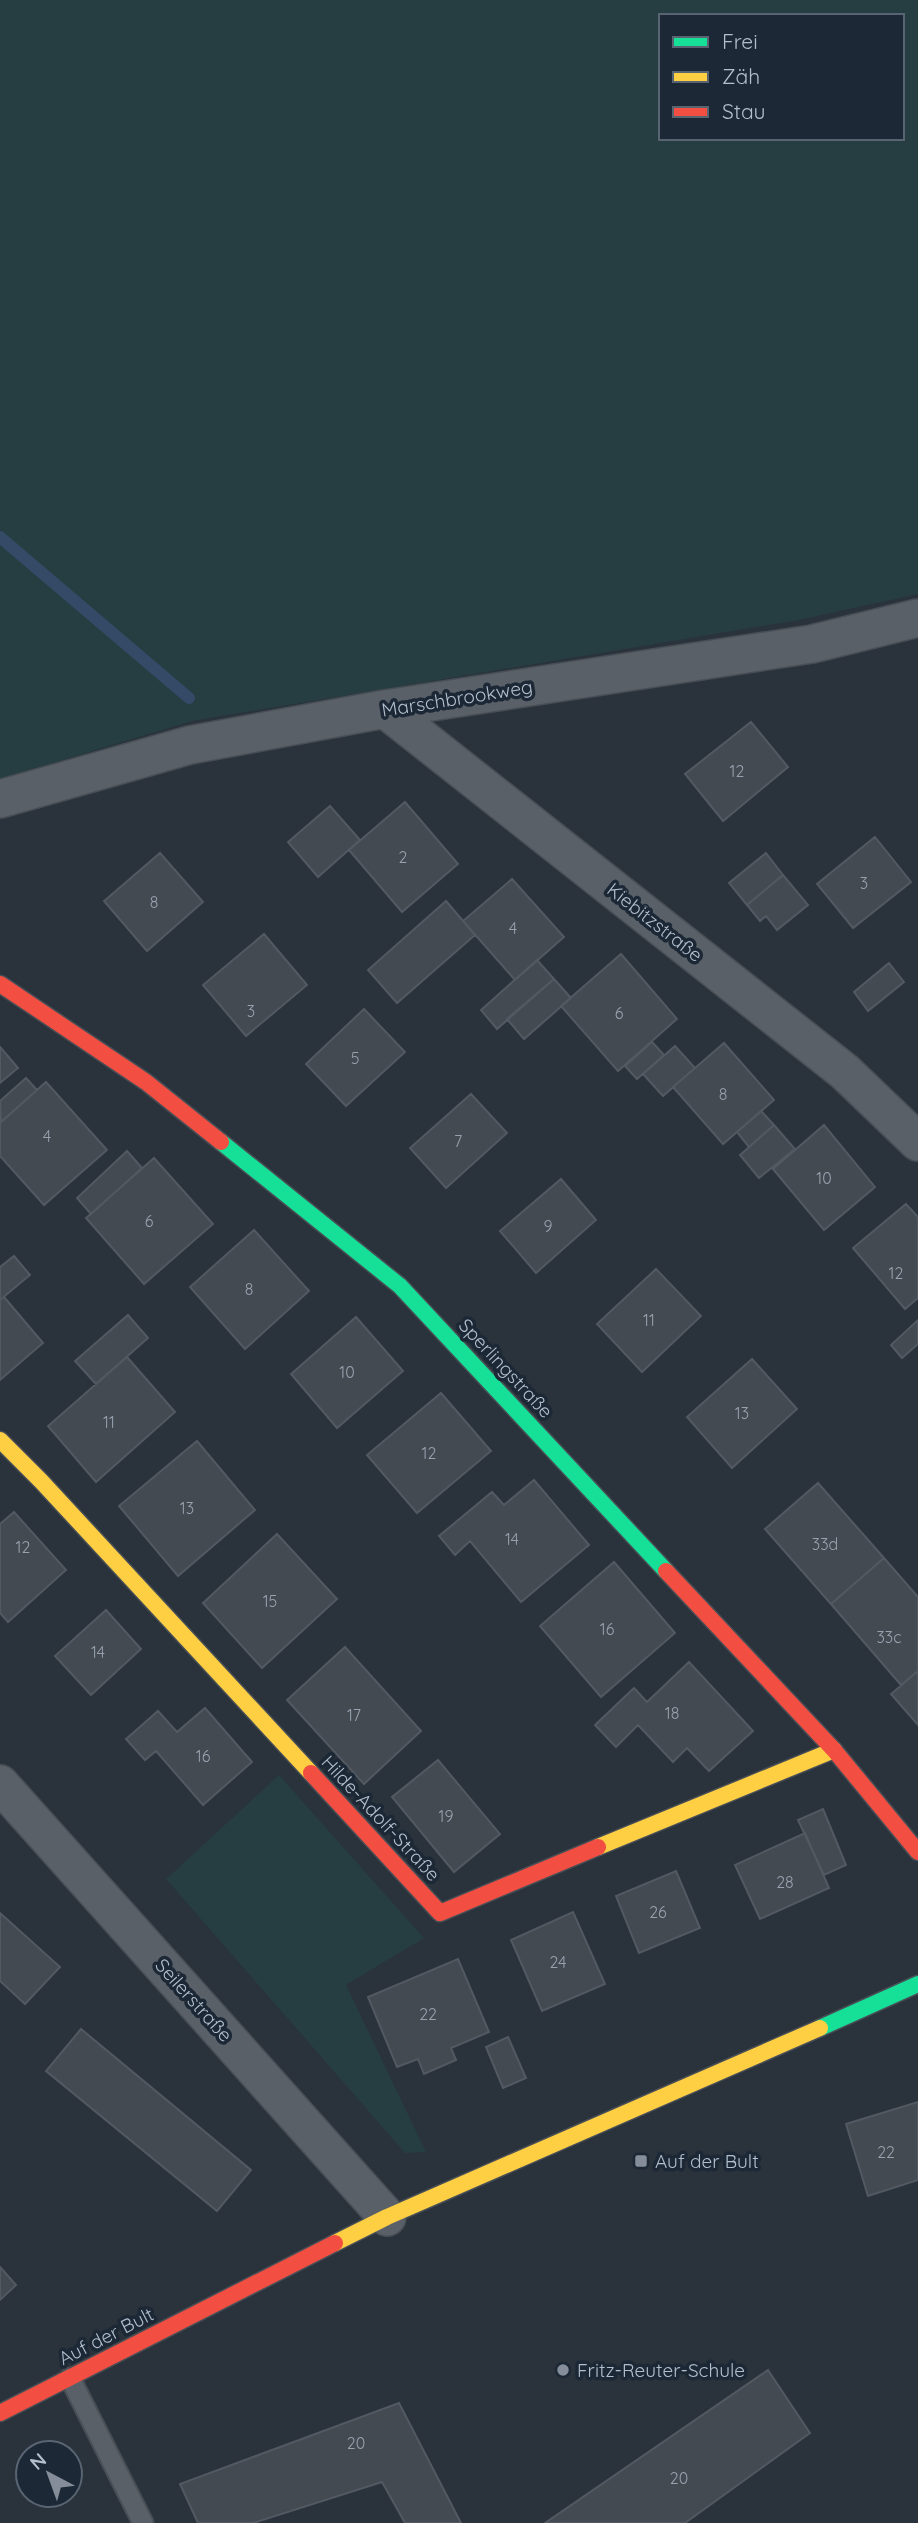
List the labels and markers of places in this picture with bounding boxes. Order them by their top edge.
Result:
place label: Auf der Bult [655,2149,759,2173]
marker: Auf der Bult [633,2153,649,2169]
place label: Fritz-Reuter-Schule [577,2358,745,2382]
marker: Fritz-Reuter-Schule [555,2362,571,2378]

